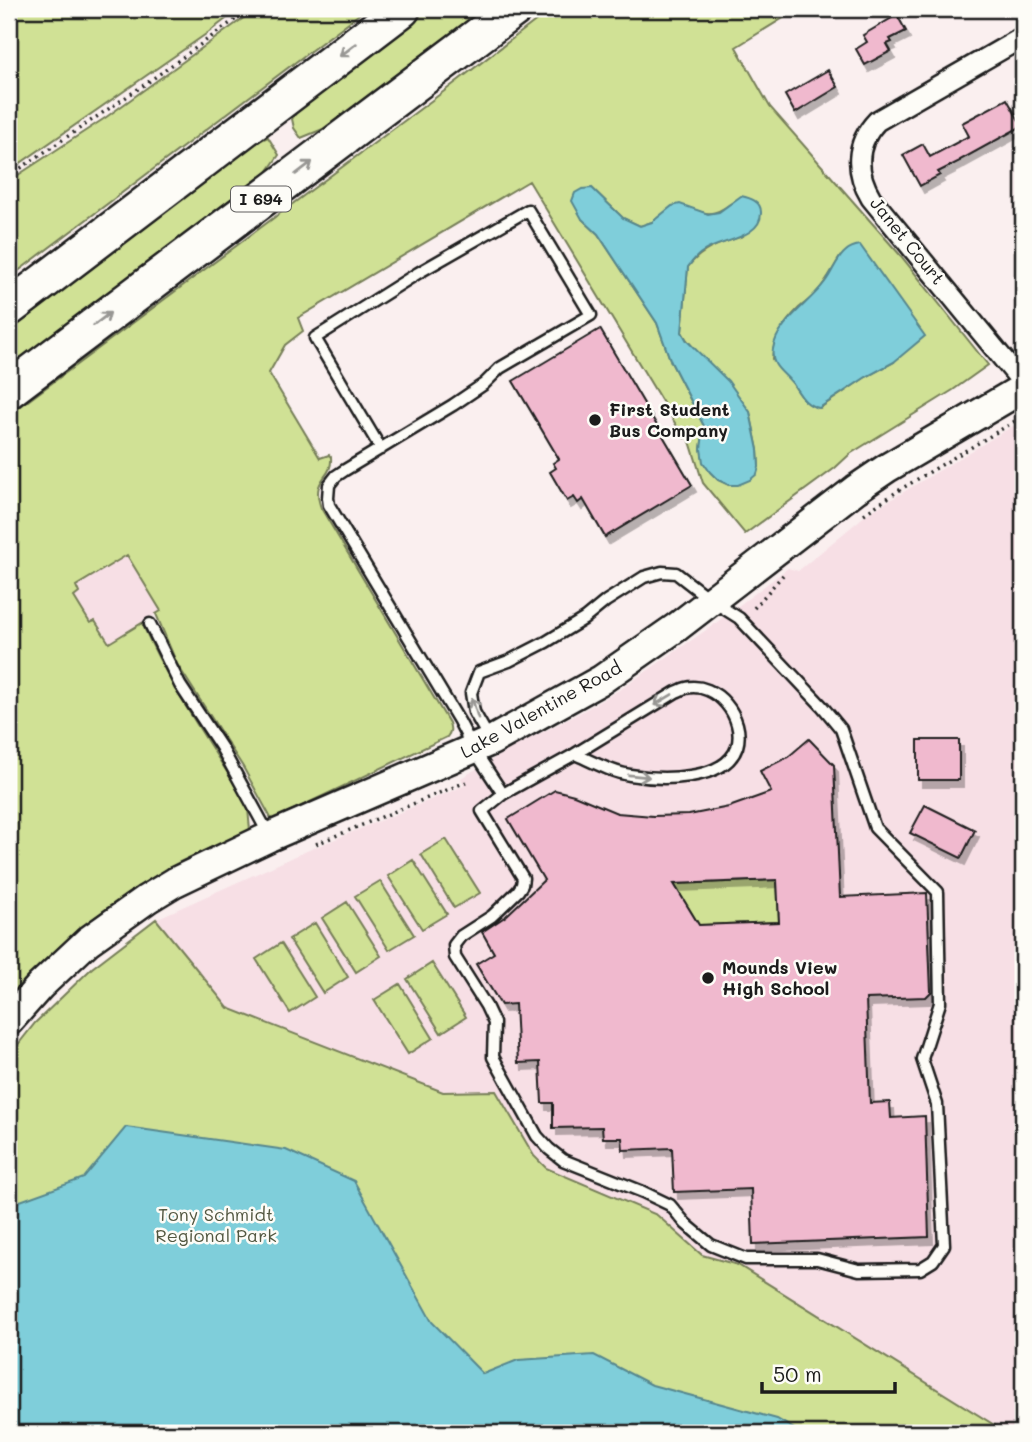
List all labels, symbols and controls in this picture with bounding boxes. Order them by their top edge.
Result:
one-way arrow [339,43,358,58]
one-way arrow [294,160,312,175]
road number: I 694 [231,186,291,211]
street label: Janet Court [865,192,951,289]
one-way arrow [93,312,111,327]
place label: First Student Bus Company [609,397,730,442]
marker: First Student Bus Company [587,412,603,428]
street label: Lake Valentine Road [456,655,625,763]
one-way arrow [653,693,673,707]
one-way arrow [467,697,480,719]
one-way arrow [627,769,650,782]
place label: Mounds View High School [722,955,838,1000]
marker: Mounds View High School [700,970,716,986]
park label: Tony Schmidt Regional Park [155,1202,277,1247]
scale bar [762,1351,895,1395]
text: 50 m [773,1360,822,1387]

